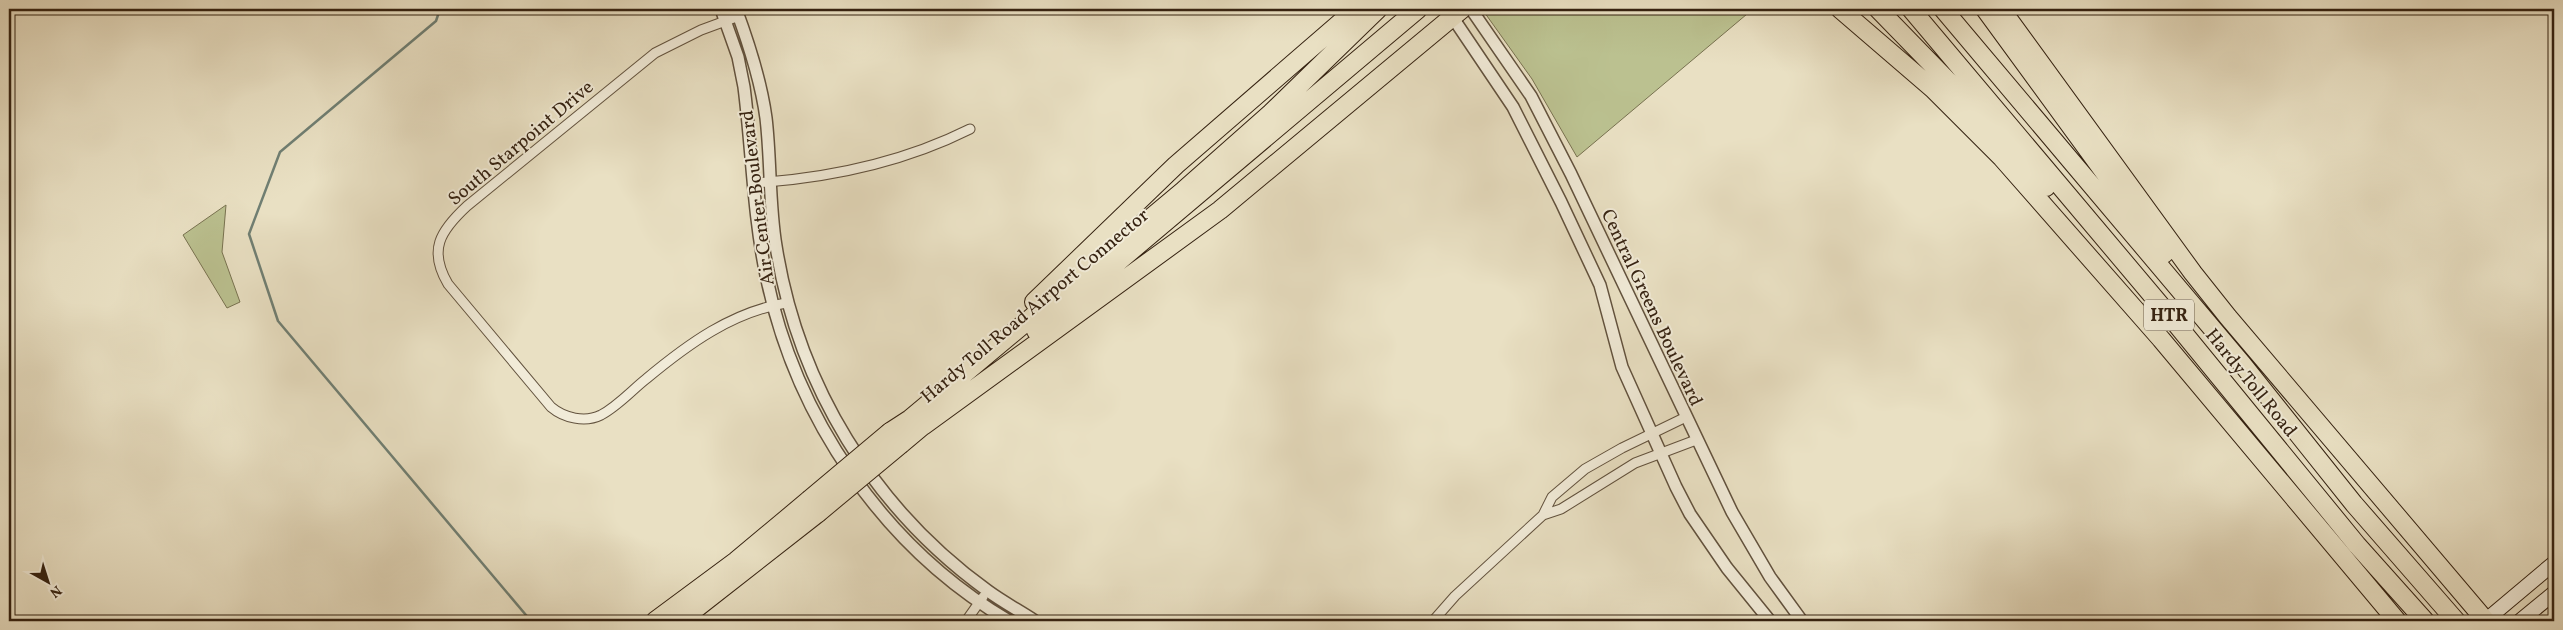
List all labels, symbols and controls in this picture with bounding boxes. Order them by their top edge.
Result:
street label: South Starpoint Drive [443,75,600,212]
street label: Air Center Boulevard [734,109,782,287]
street label: Hardy Toll Road Airport Connector [916,203,1155,410]
street label: Central Greens Boulevard [1594,205,1708,411]
road number: HTR [2144,300,2194,330]
street label: Hardy Toll Road [2198,323,2302,443]
north arrow [22,558,72,608]
text: N [45,580,65,602]

